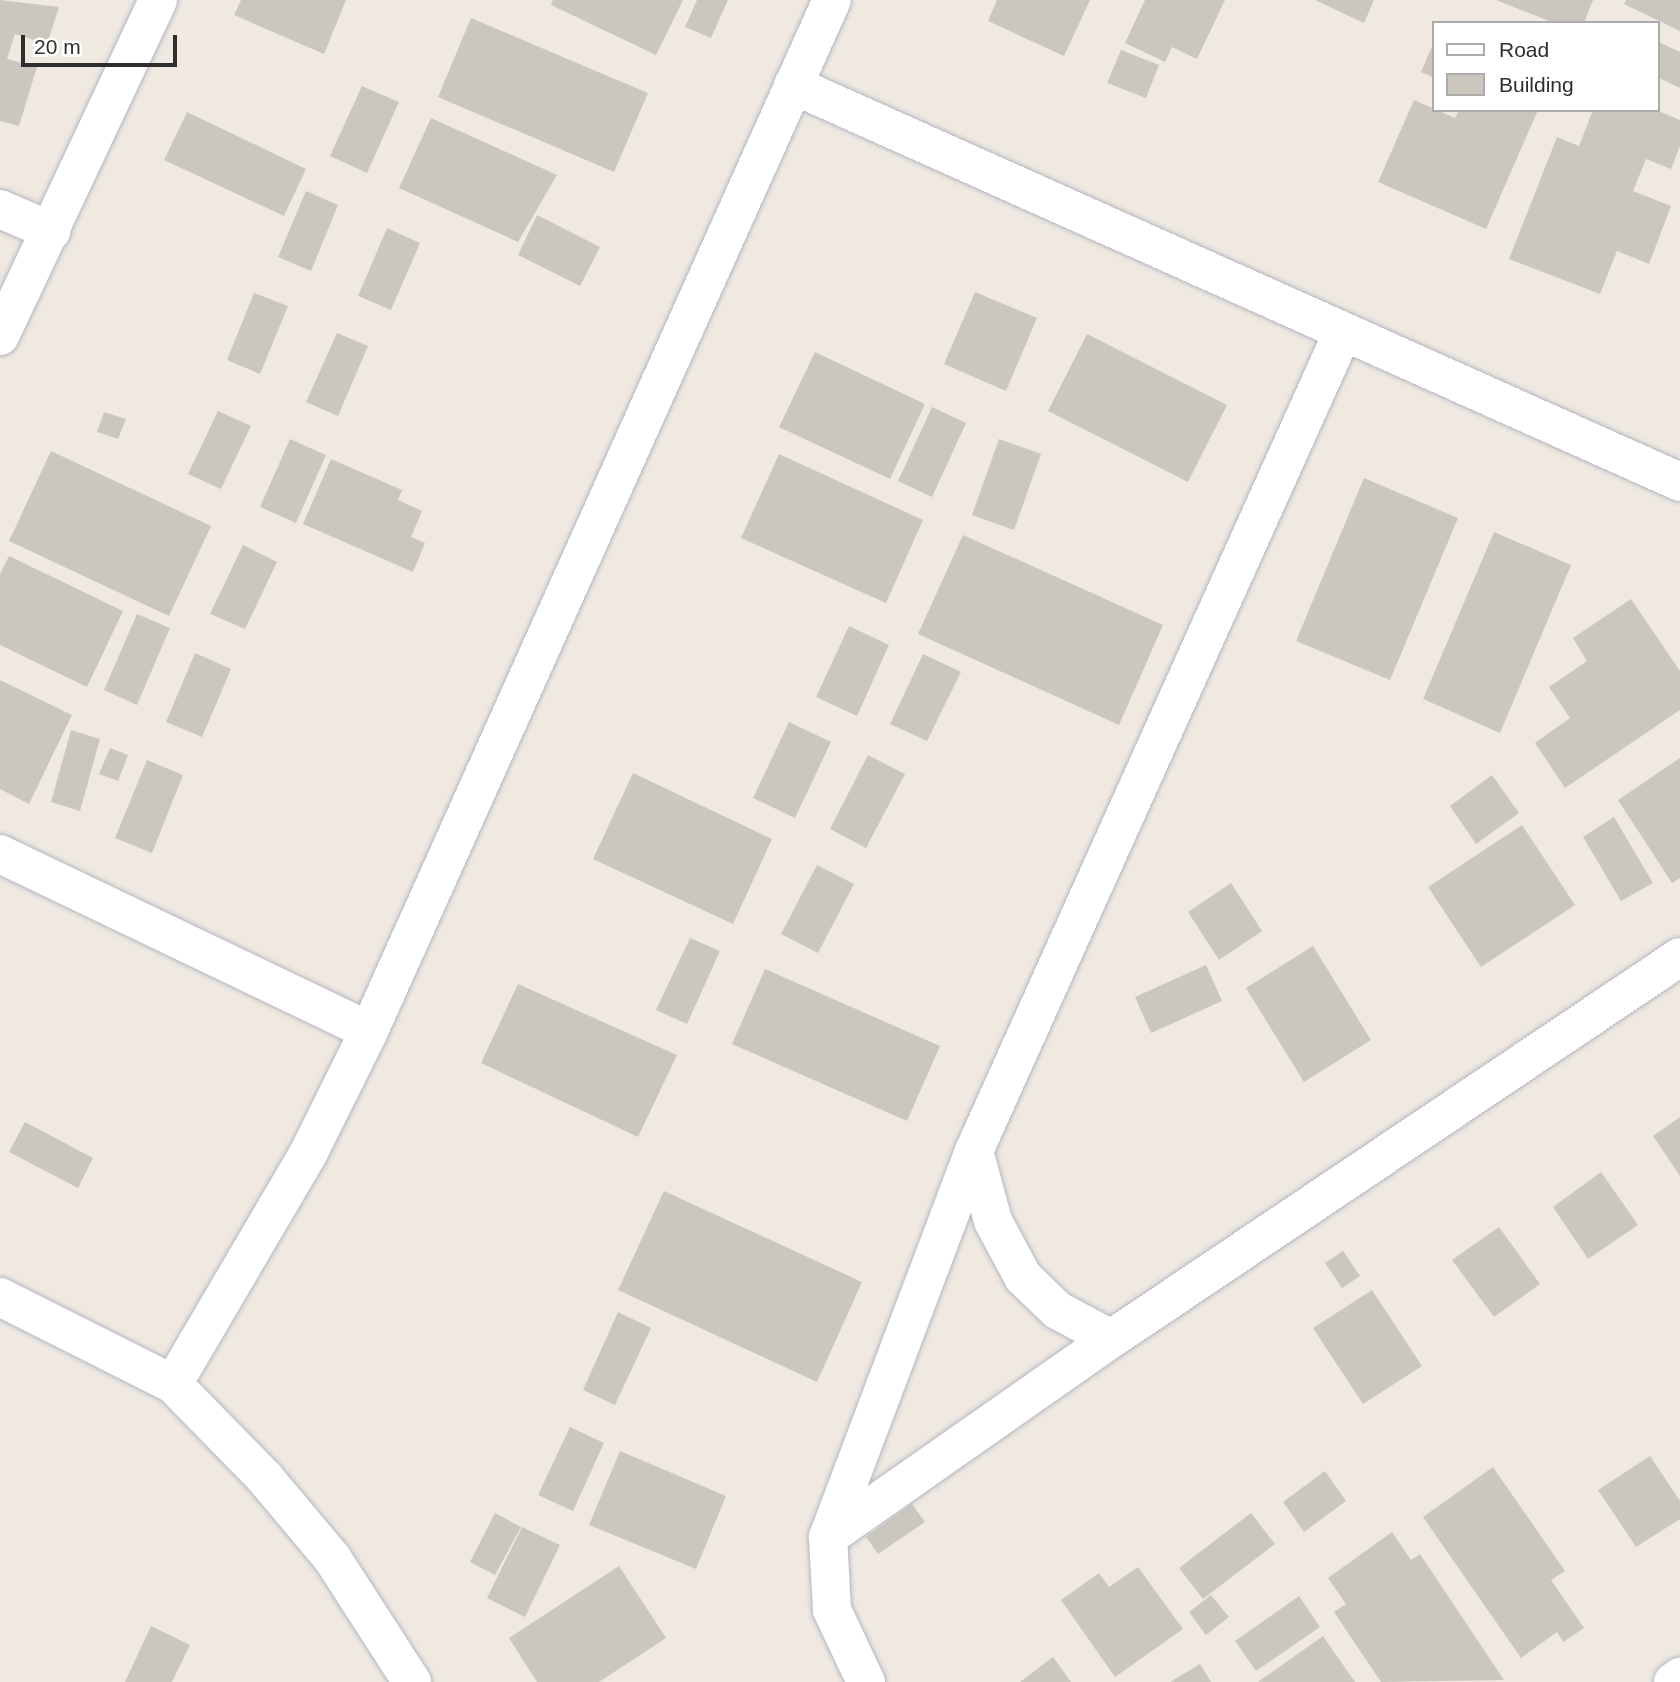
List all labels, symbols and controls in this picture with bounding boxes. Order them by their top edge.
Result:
scale bar [24,21,180,65]
legend [1432,21,1659,112]
text: 20 m [34,35,81,58]
text: Road [1499,38,1549,61]
text: Building [1499,73,1574,96]

